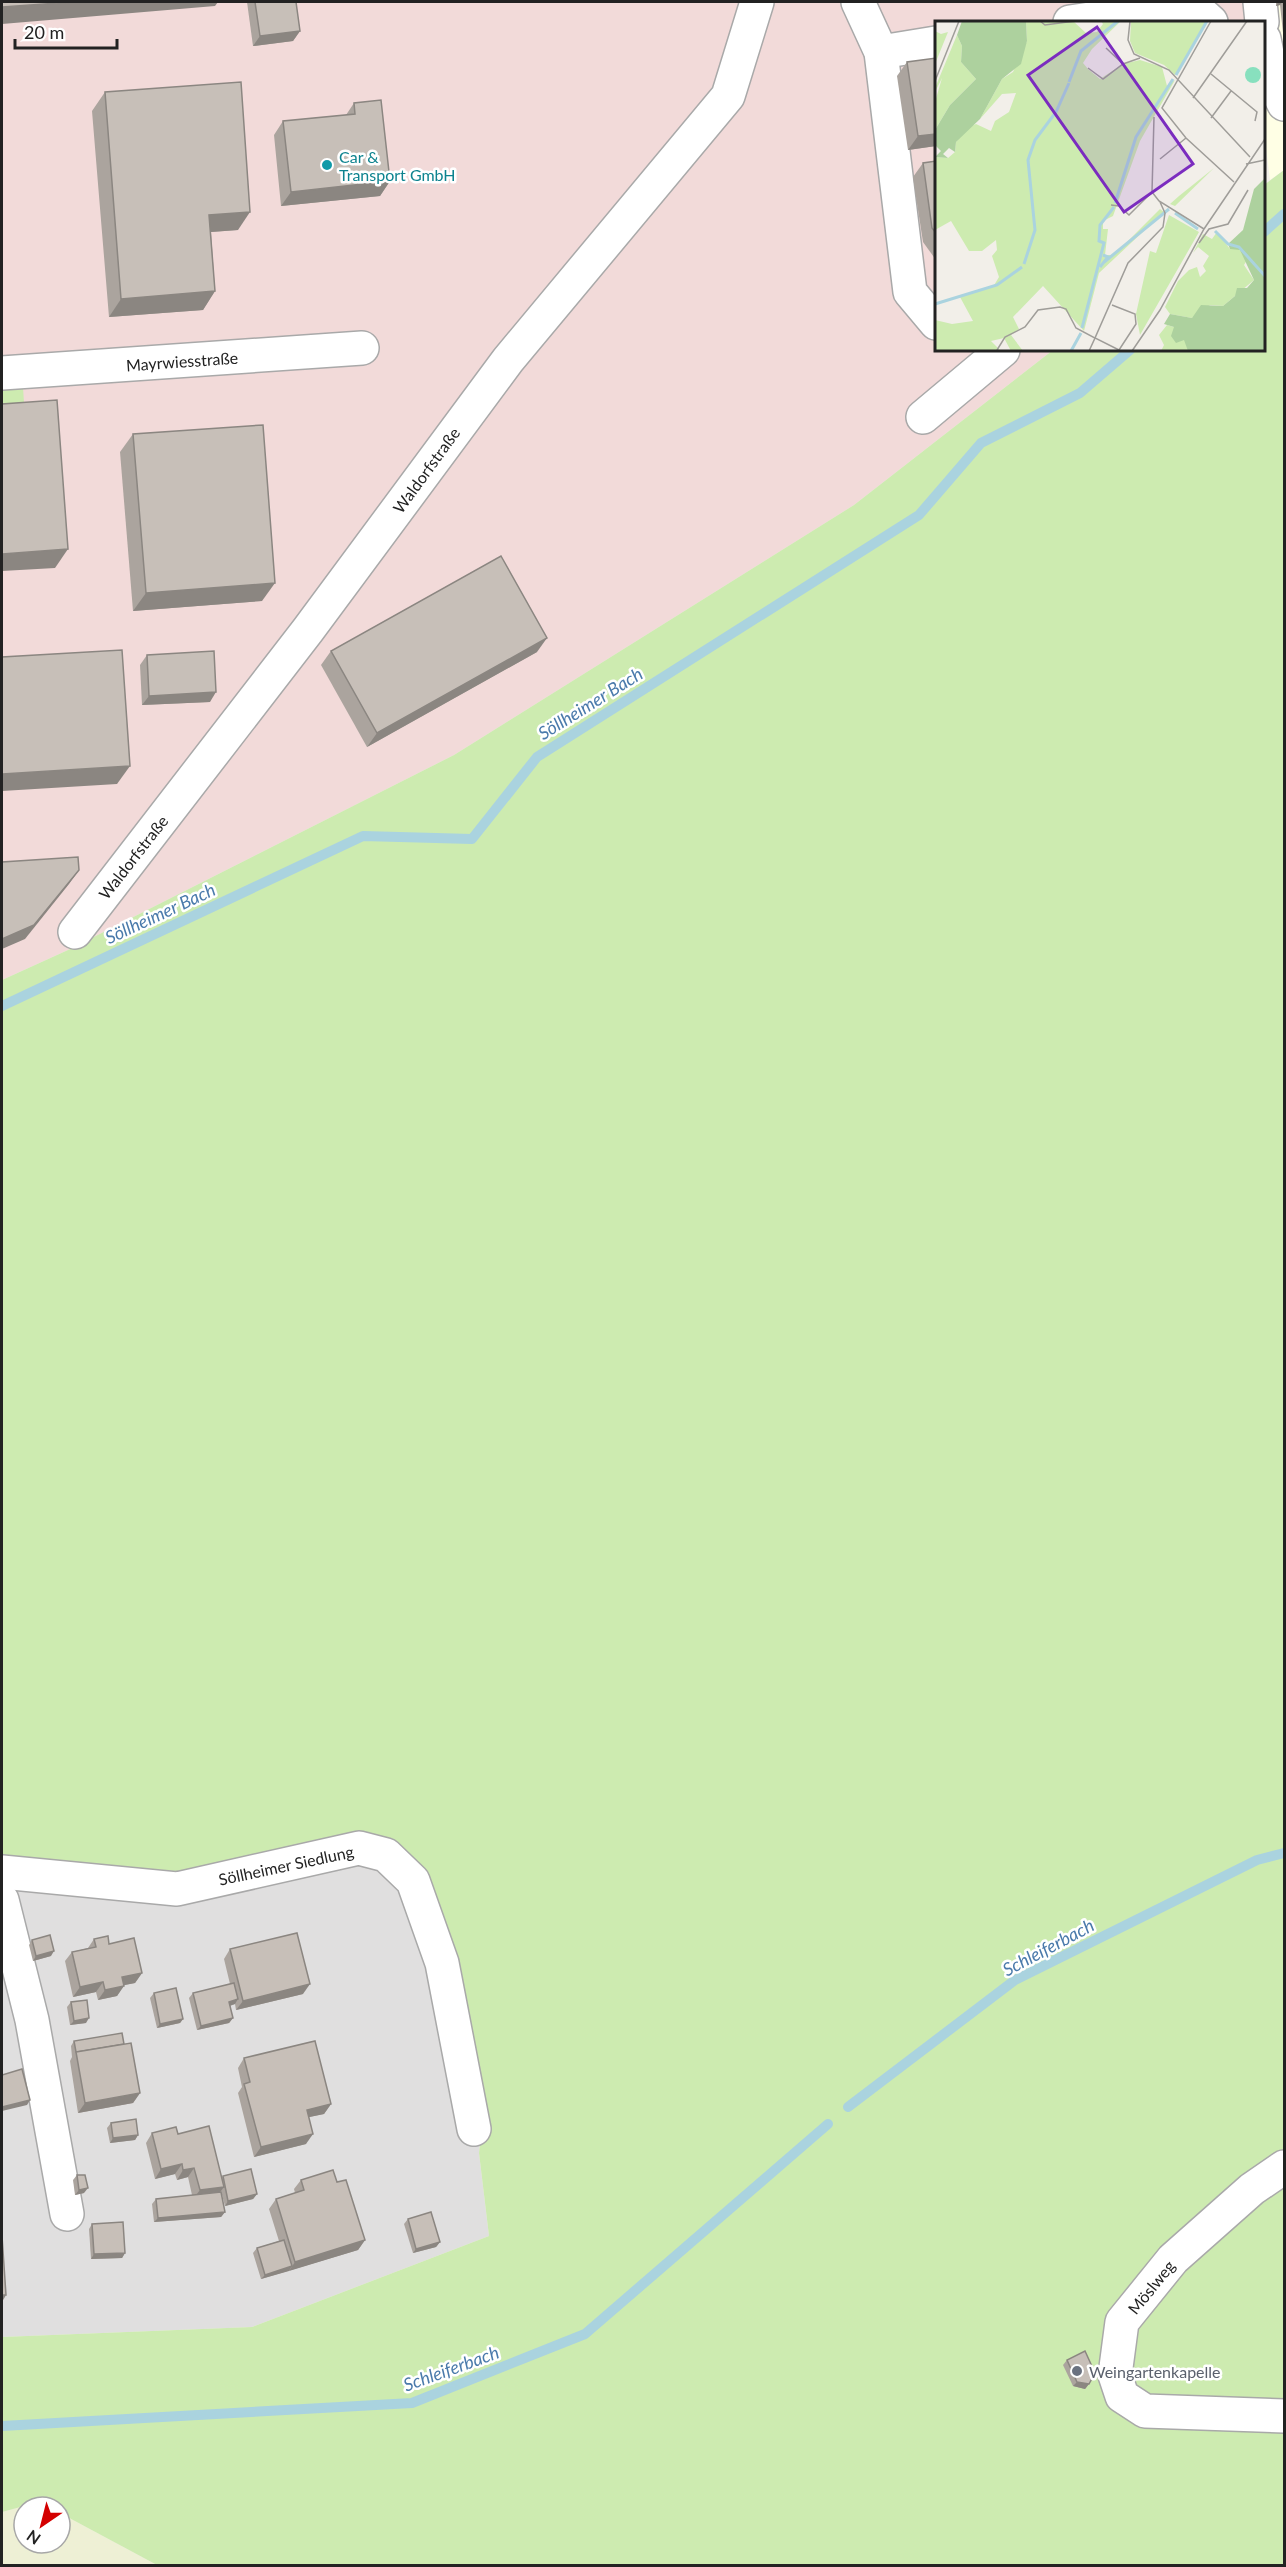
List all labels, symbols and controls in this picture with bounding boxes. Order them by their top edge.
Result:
scale bar [15,12,117,50]
text: 20 m [24,21,64,43]
inset map [935,21,1265,351]
place label: Car & Transport GmbH [339,147,456,184]
marker: Car & Transport GmbH [320,158,334,172]
street label: Mayrwiesstraße [125,348,239,374]
street label: Waldorfstraße [389,424,463,516]
water label: Söllheimer Bach [534,662,646,744]
street label: Waldorfstraße [94,811,172,903]
water label: Söllheimer Bach [101,878,219,948]
street label: Söllheimer Siedlung [217,1841,355,1889]
water label: Schleiferbach [999,1914,1097,1980]
street label: Möslweg [1124,2256,1178,2318]
water label: Schleiferbach [400,2341,502,2395]
place label: Weingartenkapelle [1089,2362,1221,2381]
marker: Weingartenkapelle [1070,2364,1084,2378]
north arrow [12,2495,72,2555]
text: N [23,2526,44,2549]

